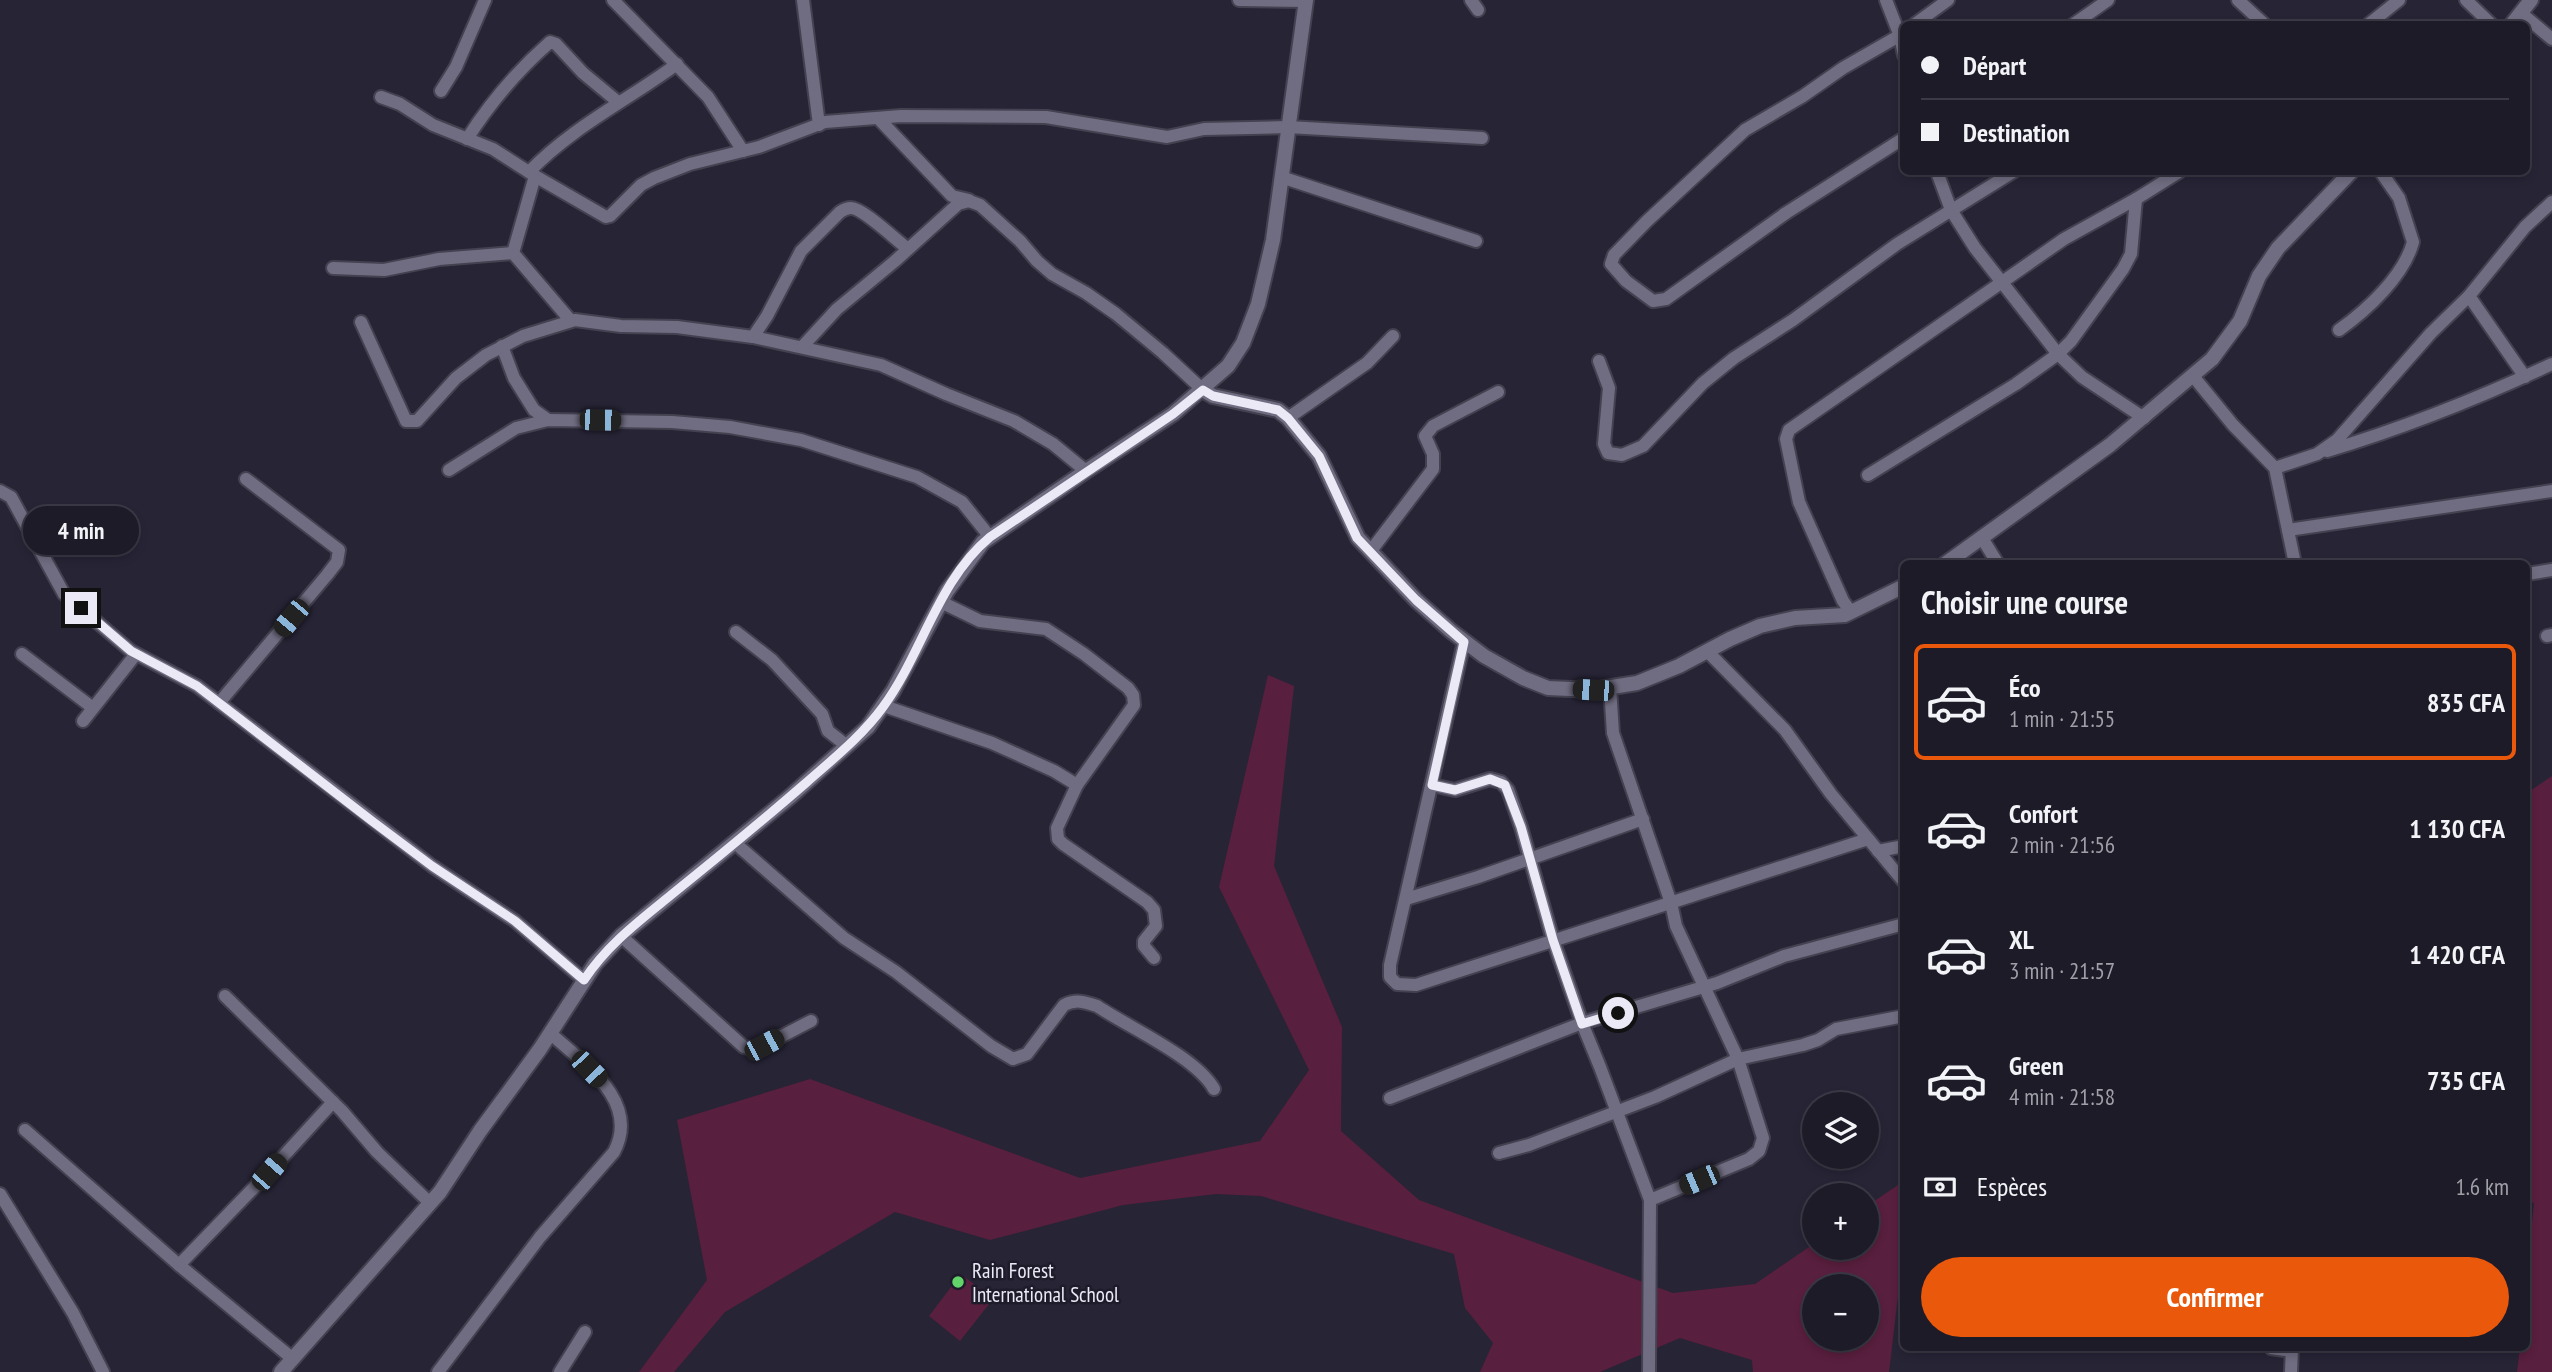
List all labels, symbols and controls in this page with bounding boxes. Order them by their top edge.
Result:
text: Départ [1963,49,2026,82]
text: Destination [1963,116,2070,149]
car [579,409,622,431]
callout: 4 min [23,506,139,556]
text: 4 min [58,516,104,545]
text: Choisir une course [1921,581,2128,623]
route end [65,592,97,624]
car [270,595,313,641]
icon: car [1925,671,1988,734]
text: Éco [2009,671,2041,704]
car [1572,678,1615,702]
text: 835 CFA [2427,686,2505,719]
text: 1 min · 21:55 [2009,704,2115,733]
icon: car [1925,797,1988,860]
text: Confort [2009,797,2078,830]
text: 1 130 CFA [2409,812,2505,845]
text: 2 min · 21:56 [2009,830,2115,859]
icon: car [1925,923,1988,986]
text: XL [2009,923,2034,956]
text: 1 420 CFA [2409,938,2505,971]
text: 3 min · 21:57 [2009,956,2115,985]
route start [1602,997,1634,1029]
car [741,1026,788,1064]
car [567,1047,612,1091]
icon: car [1925,1049,1988,1112]
text: Green [2009,1049,2064,1082]
text: 735 CFA [2427,1064,2505,1097]
text: 4 min · 21:58 [2009,1082,2115,1111]
map controls [1802,1092,1879,1351]
button: layers [1802,1092,1879,1169]
car [248,1149,291,1195]
car [1676,1162,1723,1198]
icon: cash [1921,1168,1959,1206]
text: Espèces [1977,1170,2047,1203]
text: 1.6 km [2455,1172,2509,1201]
button: + [1802,1183,1879,1260]
place label: Rain Forest International School [972,1257,1119,1308]
button: Confirmer [1921,1257,2509,1337]
marker: Rain Forest International School [950,1274,966,1290]
button: − [1802,1274,1879,1351]

